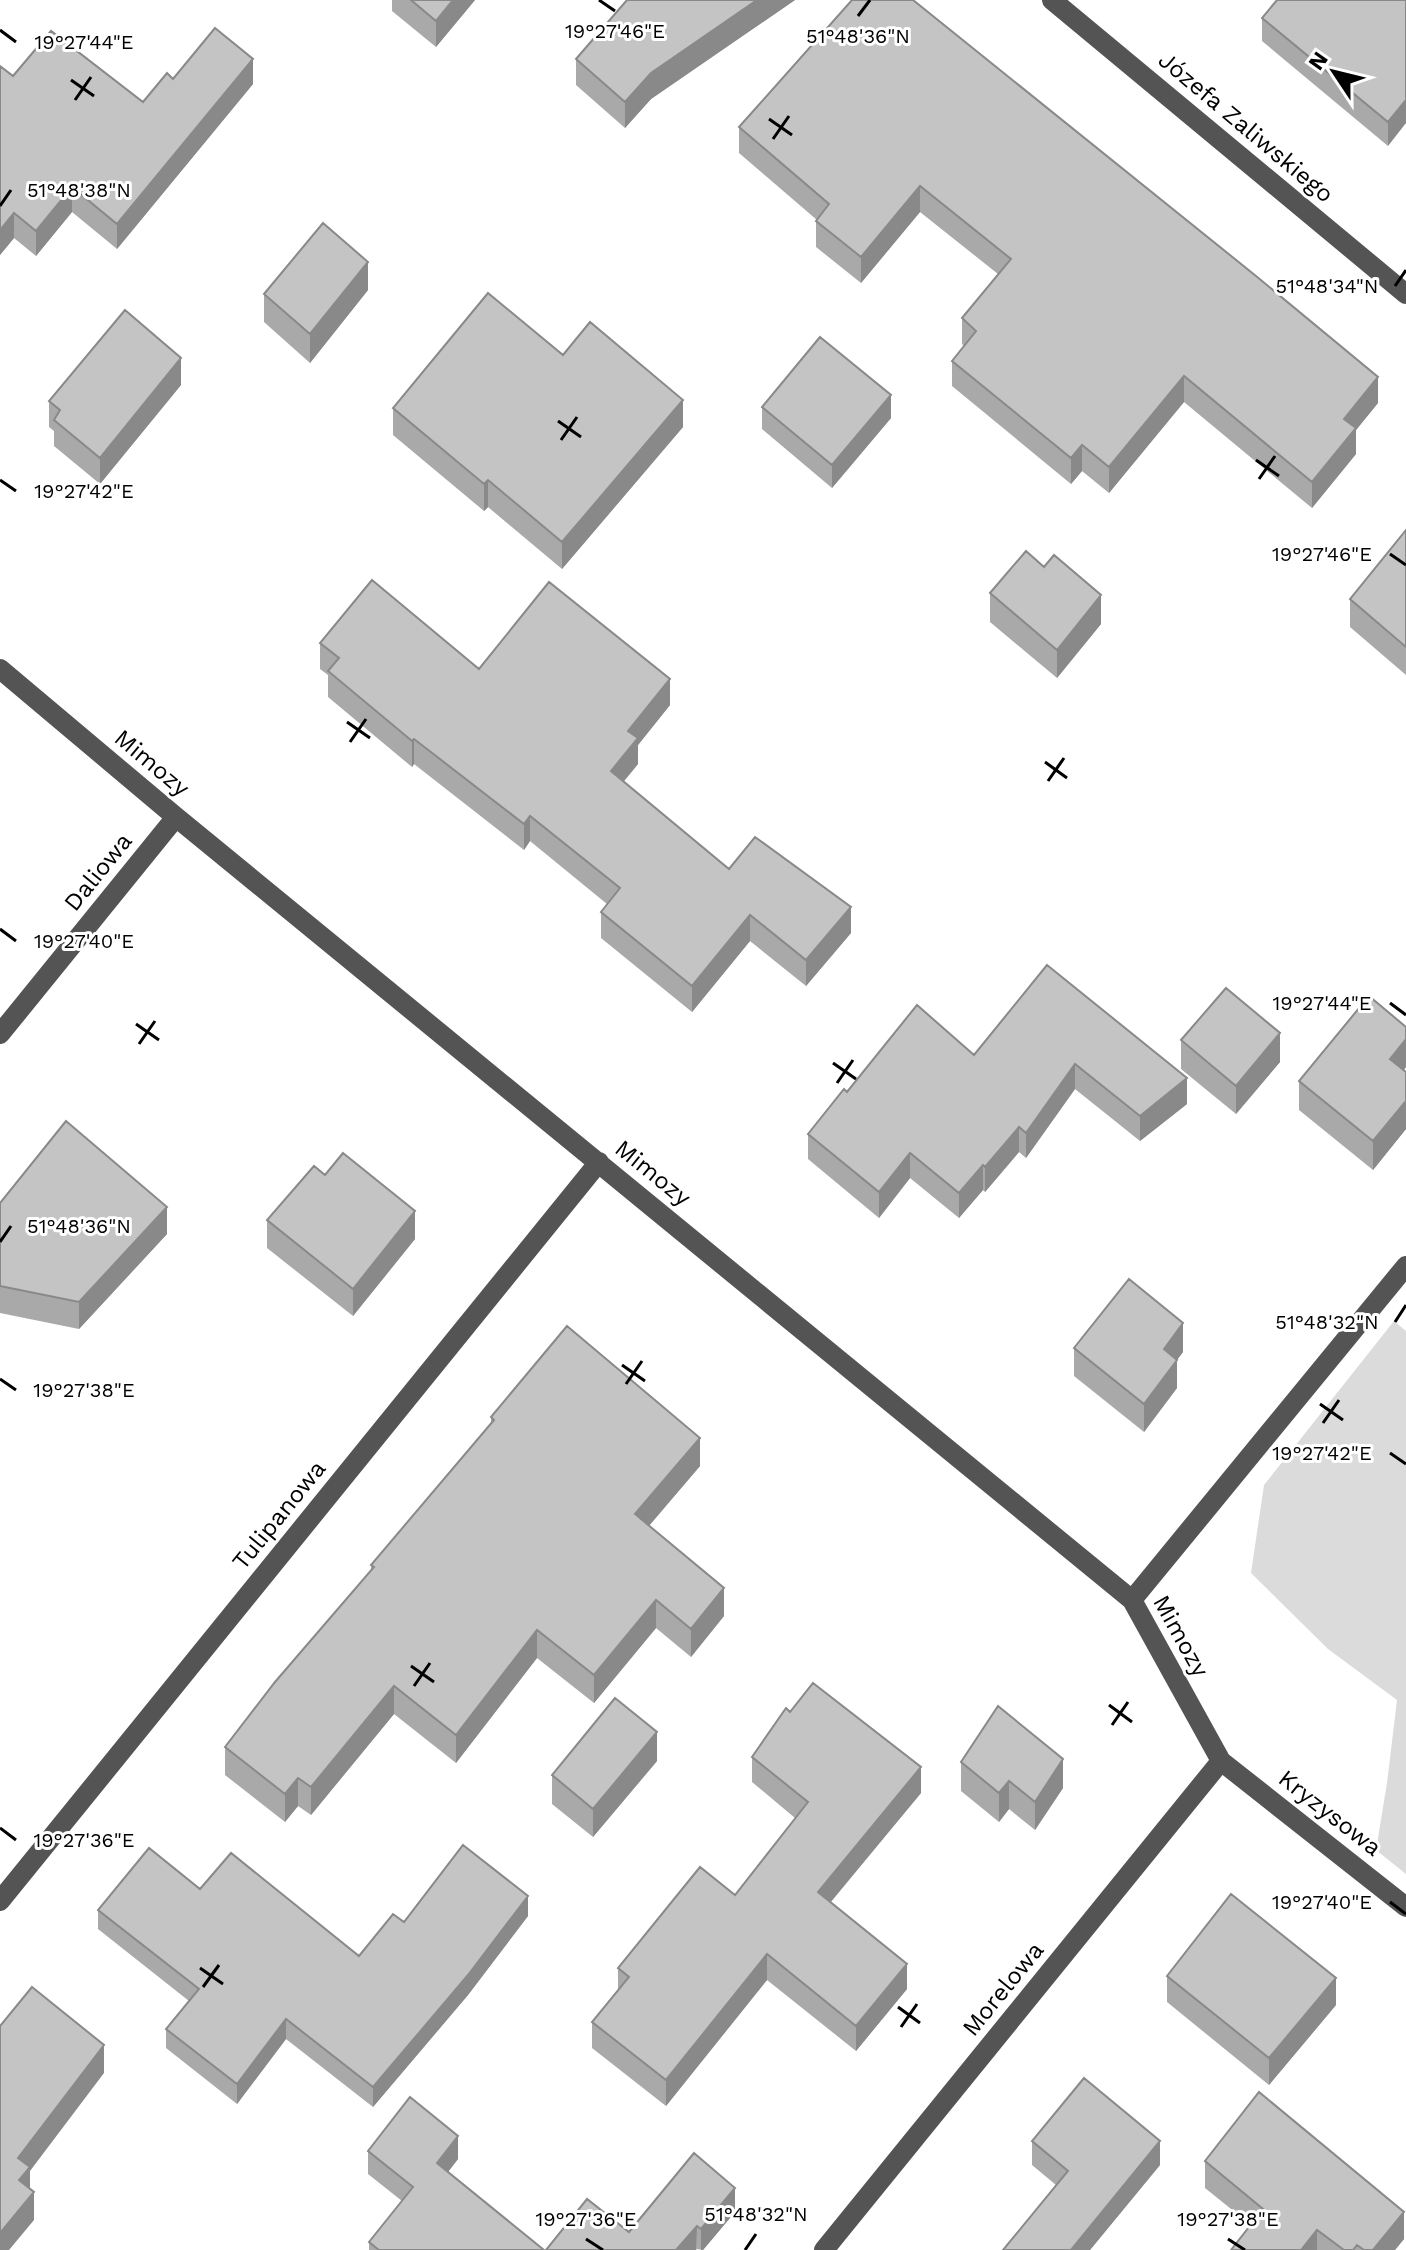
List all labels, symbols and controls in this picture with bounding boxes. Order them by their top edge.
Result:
text: 19°27'46"E [565,19,665,43]
text: 51°48'36"N [806,24,910,48]
text: 19°27'44"E [35,30,133,54]
north arrow [1294,32,1374,112]
street label: Józefa Zaliwskiego [1153,46,1339,208]
text: N [1303,47,1333,75]
text: 51°48'38"N [27,178,131,202]
text: 51°48'34"N [1276,274,1378,298]
text: 19°27'42"E [34,479,134,503]
text: 19°27'46"E [1272,542,1372,566]
street label: Mimozy [109,724,196,803]
street label: Daliowa [58,827,138,917]
text: 19°27'40"E [34,929,134,953]
text: 19°27'44"E [1273,991,1371,1015]
street label: Mimozy [610,1134,697,1212]
text: 51°48'36"N [27,1214,131,1238]
text: 51°48'32"N [1275,1310,1379,1334]
text: 19°27'38"E [33,1378,135,1402]
text: 19°27'42"E [1272,1441,1372,1465]
street label: Tulipanowa [226,1455,332,1575]
street label: Mimozy [1147,1590,1215,1682]
street label: Kryzysowa [1273,1764,1387,1862]
text: 19°27'36"E [33,1828,135,1852]
text: 19°27'40"E [1272,1890,1372,1914]
street label: Morelowa [957,1936,1049,2042]
text: 51°48'32"N [704,2202,808,2226]
text: 19°27'36"E [535,2207,637,2231]
text: 19°27'38"E [1177,2207,1279,2231]

